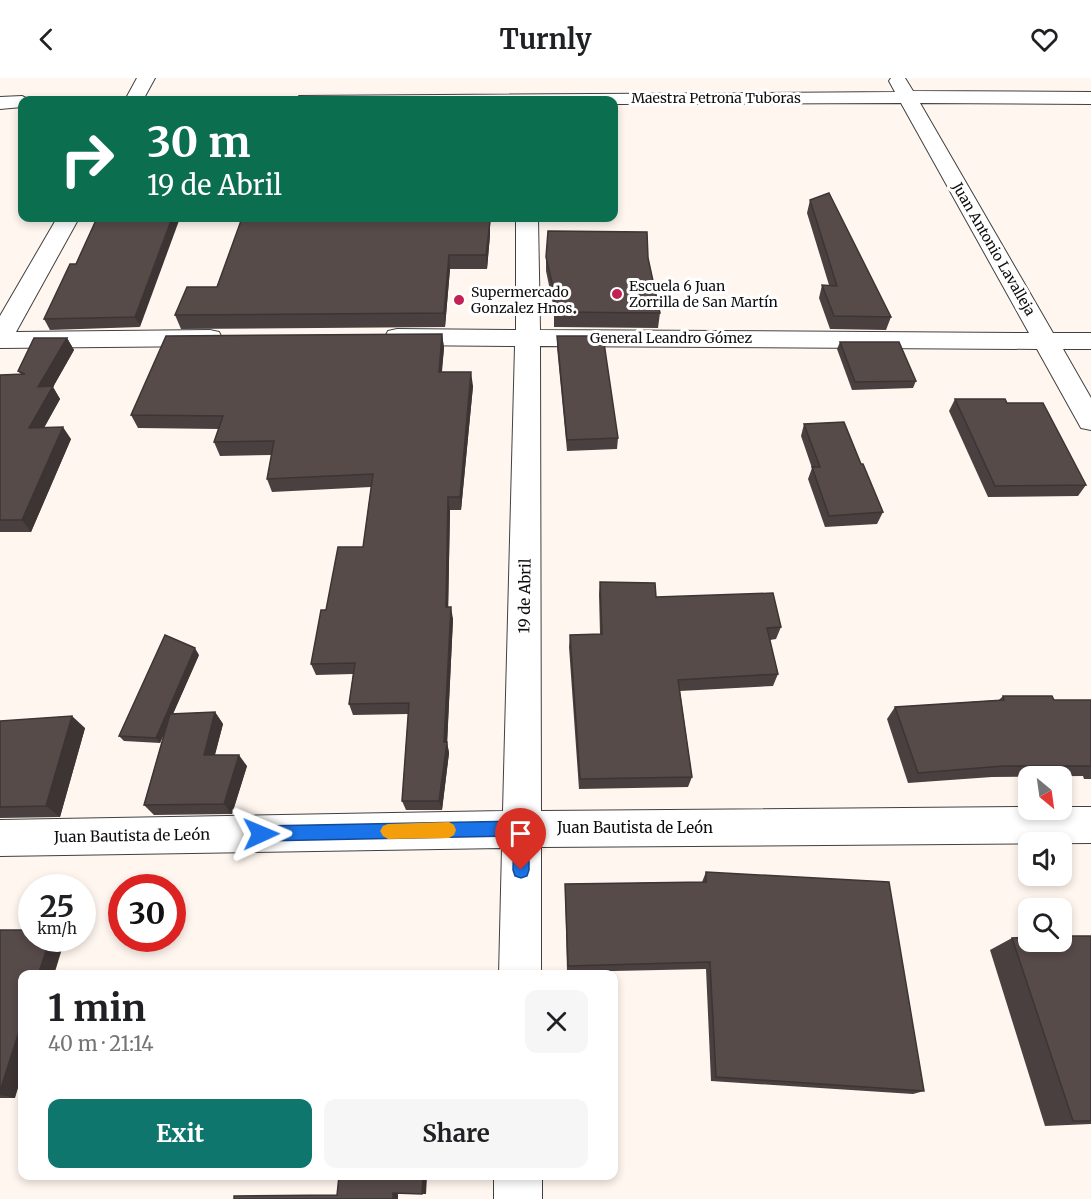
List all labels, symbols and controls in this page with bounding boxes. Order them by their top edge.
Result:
text: Turnly [500,22,591,56]
icon: back [30,23,63,56]
icon: heart [1028,23,1061,56]
street label: Maestra Petrona Tuboras [631,89,801,107]
text: 30 m [147,116,251,168]
icon: right [48,120,126,198]
text: 19 de Abril [147,168,282,202]
street label: Juan Antonio Lavalleja [948,178,1040,319]
place label: Escuela 6 Juan Zorrilla de San Martín [629,277,778,311]
place label: Supermercado Gonzalez Hnos. [471,283,576,317]
marker: Escuela 6 Juan Zorrilla de San Martín [610,287,624,301]
marker: Supermercado Gonzalez Hnos. [452,293,466,307]
street label: General Leandro Gómez [590,329,752,347]
street label: 19 de Abril [514,558,535,634]
north arrow [1018,766,1072,820]
map controls [1018,766,1072,952]
position arrow [229,802,293,866]
pin [495,808,546,870]
icon: arrive [504,817,537,850]
street label: Juan Bautista de León [556,818,713,837]
street label: Juan Bautista de León [53,825,210,846]
button: sound [1018,832,1072,886]
speed limit sign: 30 [108,874,186,952]
text: 25 [40,887,74,925]
button: search [1018,898,1072,952]
text: km/h [37,919,77,938]
text: 1 min [48,986,146,1031]
button: close [525,990,588,1053]
text: 40 m · 21:14 [48,1031,154,1056]
button: Exit [48,1099,312,1168]
button: Share [324,1099,588,1168]

